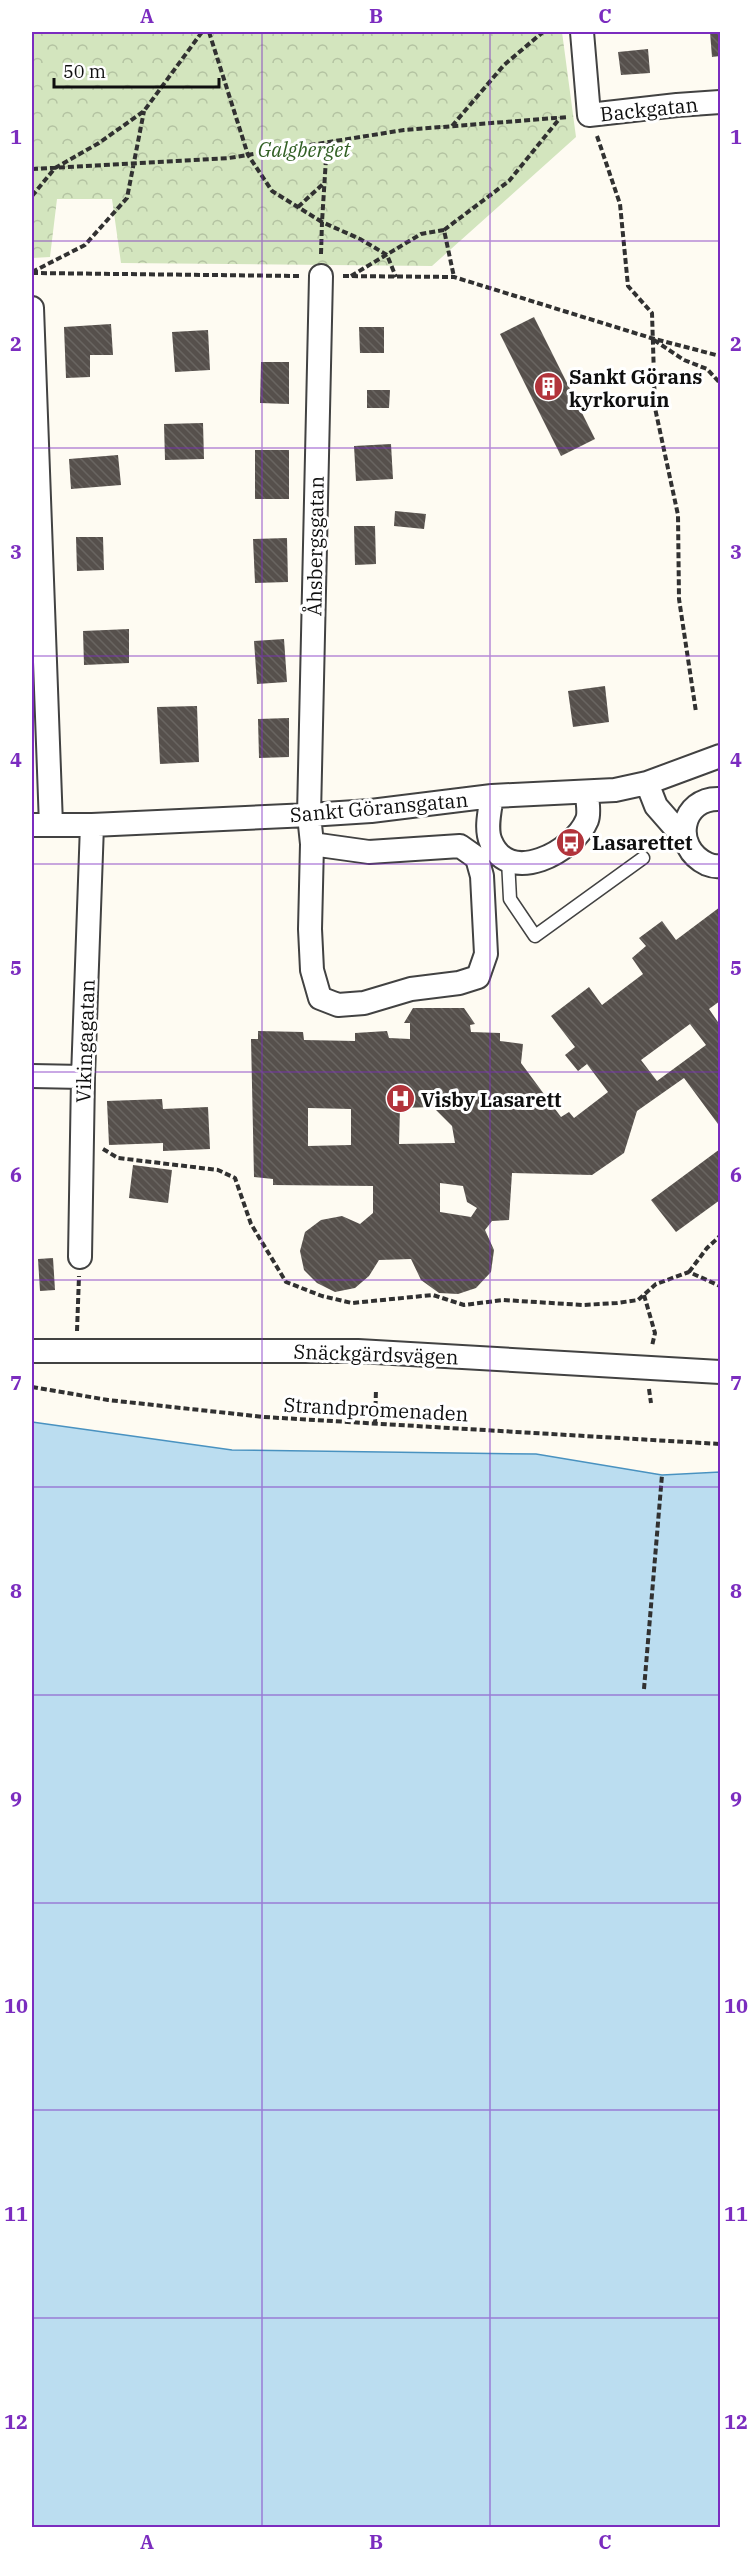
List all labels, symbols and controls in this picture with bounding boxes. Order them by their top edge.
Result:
text: A [140,2,154,29]
text: B [369,2,383,29]
text: C [598,2,612,29]
scale bar [54,51,219,89]
text: 50 m [63,60,106,83]
street label: Backgatan [599,90,700,128]
text: 1 [10,123,22,150]
text: 1 [730,123,742,150]
park label: Galgberget [258,136,351,163]
text: 2 [10,330,22,357]
text: 2 [730,330,742,357]
place label: Sankt Görans kyrkoruin [569,363,702,413]
building icon: Sankt Görans kyrkoruin [532,371,564,403]
street label: Åhsbergsgatan [300,475,330,616]
text: 3 [10,538,22,565]
text: 3 [730,538,742,565]
text: 4 [10,746,22,773]
text: 4 [730,746,742,773]
street label: Sankt Göransgatan [289,786,469,828]
bus stop icon: Lasarettet [555,826,587,858]
place label: Lasarettet [592,829,693,856]
text: 5 [10,954,22,981]
text: 5 [730,954,742,981]
street label: Vikingagatan [69,978,101,1103]
hospital icon: Visby Lasarett [384,1083,416,1115]
place label: Visby Lasarett [421,1086,562,1113]
text: 6 [10,1161,22,1188]
text: 6 [730,1161,742,1188]
street label: Snäckgärdsvägen [293,1338,459,1370]
text: 7 [10,1369,22,1396]
text: 7 [730,1369,742,1396]
street label: Strandpromenaden [283,1391,469,1427]
text: 8 [10,1577,22,1604]
text: 8 [730,1577,742,1604]
text: 9 [10,1785,22,1812]
text: 9 [730,1785,742,1812]
text: 10 [4,1992,28,2019]
text: 10 [724,1992,748,2019]
text: 11 [4,2200,28,2227]
text: 11 [724,2200,748,2227]
text: 12 [4,2408,28,2435]
text: 12 [724,2408,748,2435]
text: A [140,2528,154,2555]
text: B [369,2528,383,2555]
text: C [598,2528,612,2555]

